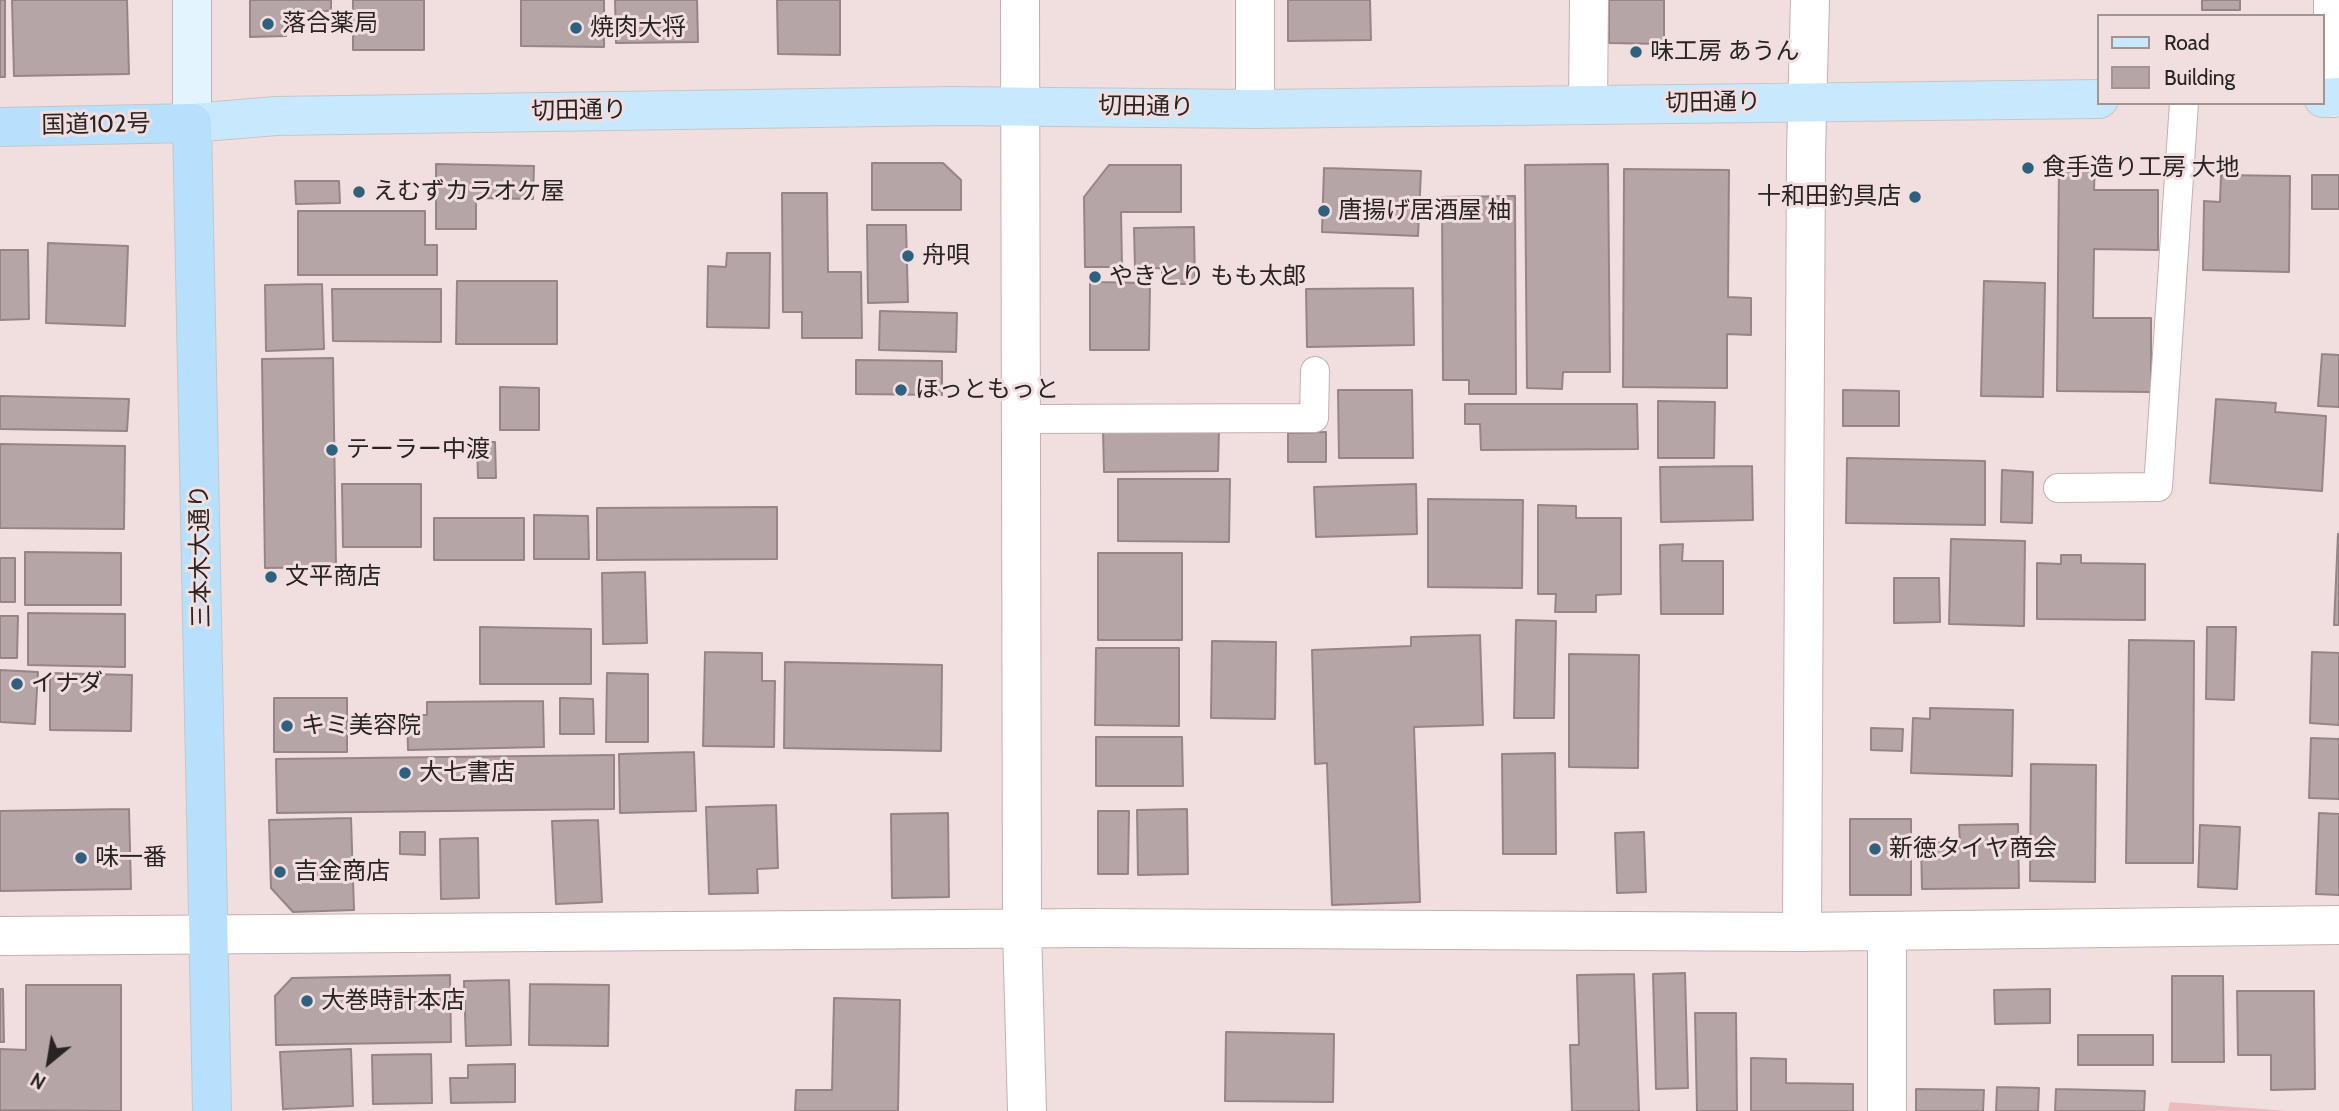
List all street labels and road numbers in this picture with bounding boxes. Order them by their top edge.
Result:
street label: 切田通り [1665,88,1761,118]
street label: 切田通り [1098,92,1194,122]
street label: 切田通り [531,96,627,126]
street label: 国道102号 [41,110,151,140]
street label: 三本木大通り [185,484,217,628]

